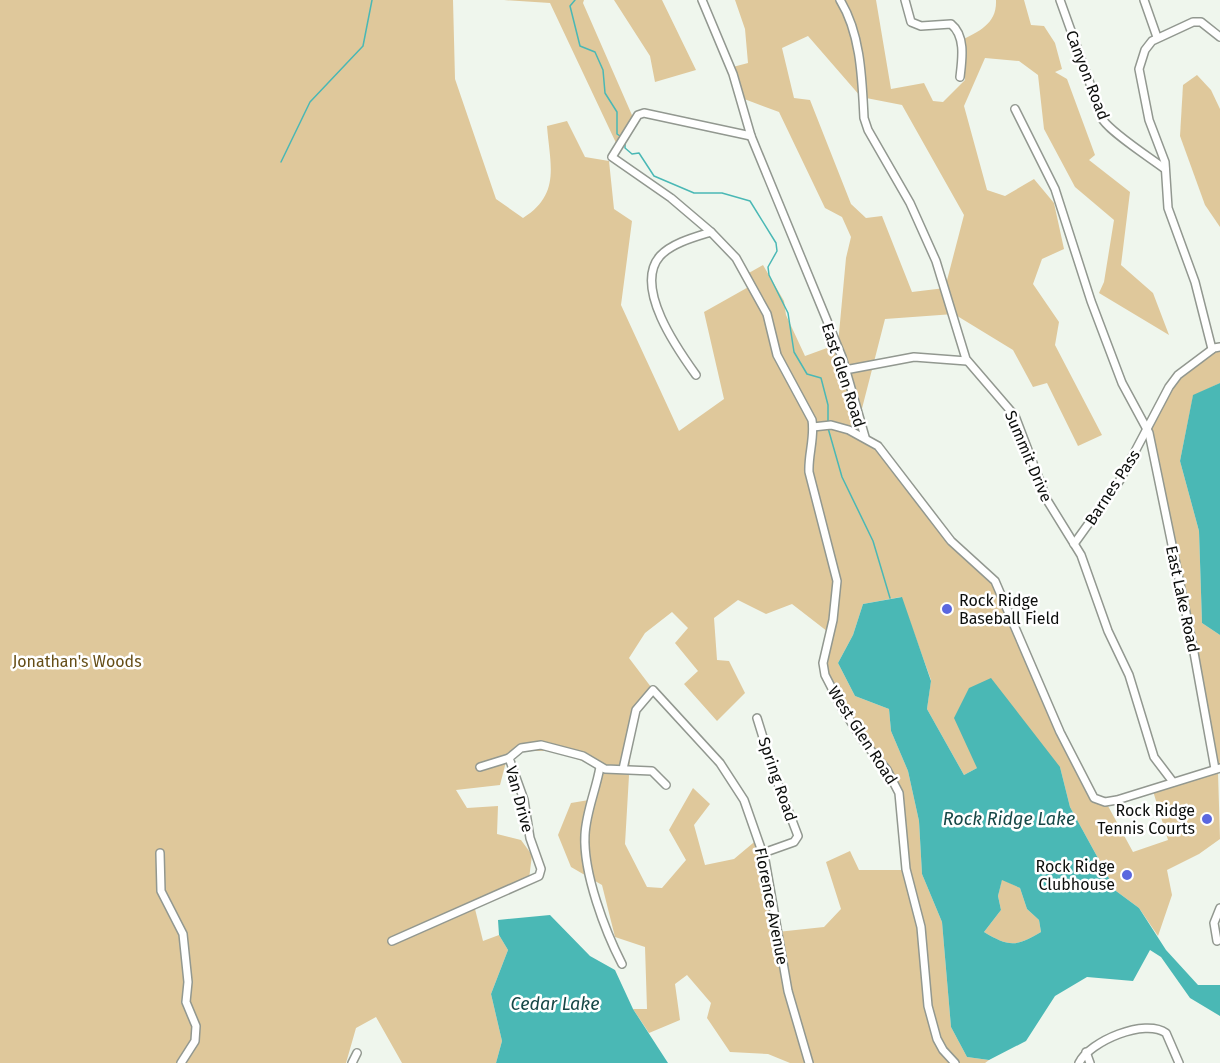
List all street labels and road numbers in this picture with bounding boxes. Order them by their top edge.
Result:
street label: Canyon Road [1062,28,1113,123]
street label: East Glen Road [818,321,869,430]
street label: Summit Drive [1001,408,1056,505]
street label: Barnes Pass [1081,446,1144,529]
street label: East Lake Road [1162,544,1203,654]
street label: West Glen Road [824,683,901,788]
street label: Spring Road [754,735,801,824]
street label: Van Drive [502,764,538,834]
street label: Florence Avenue [751,846,792,966]

